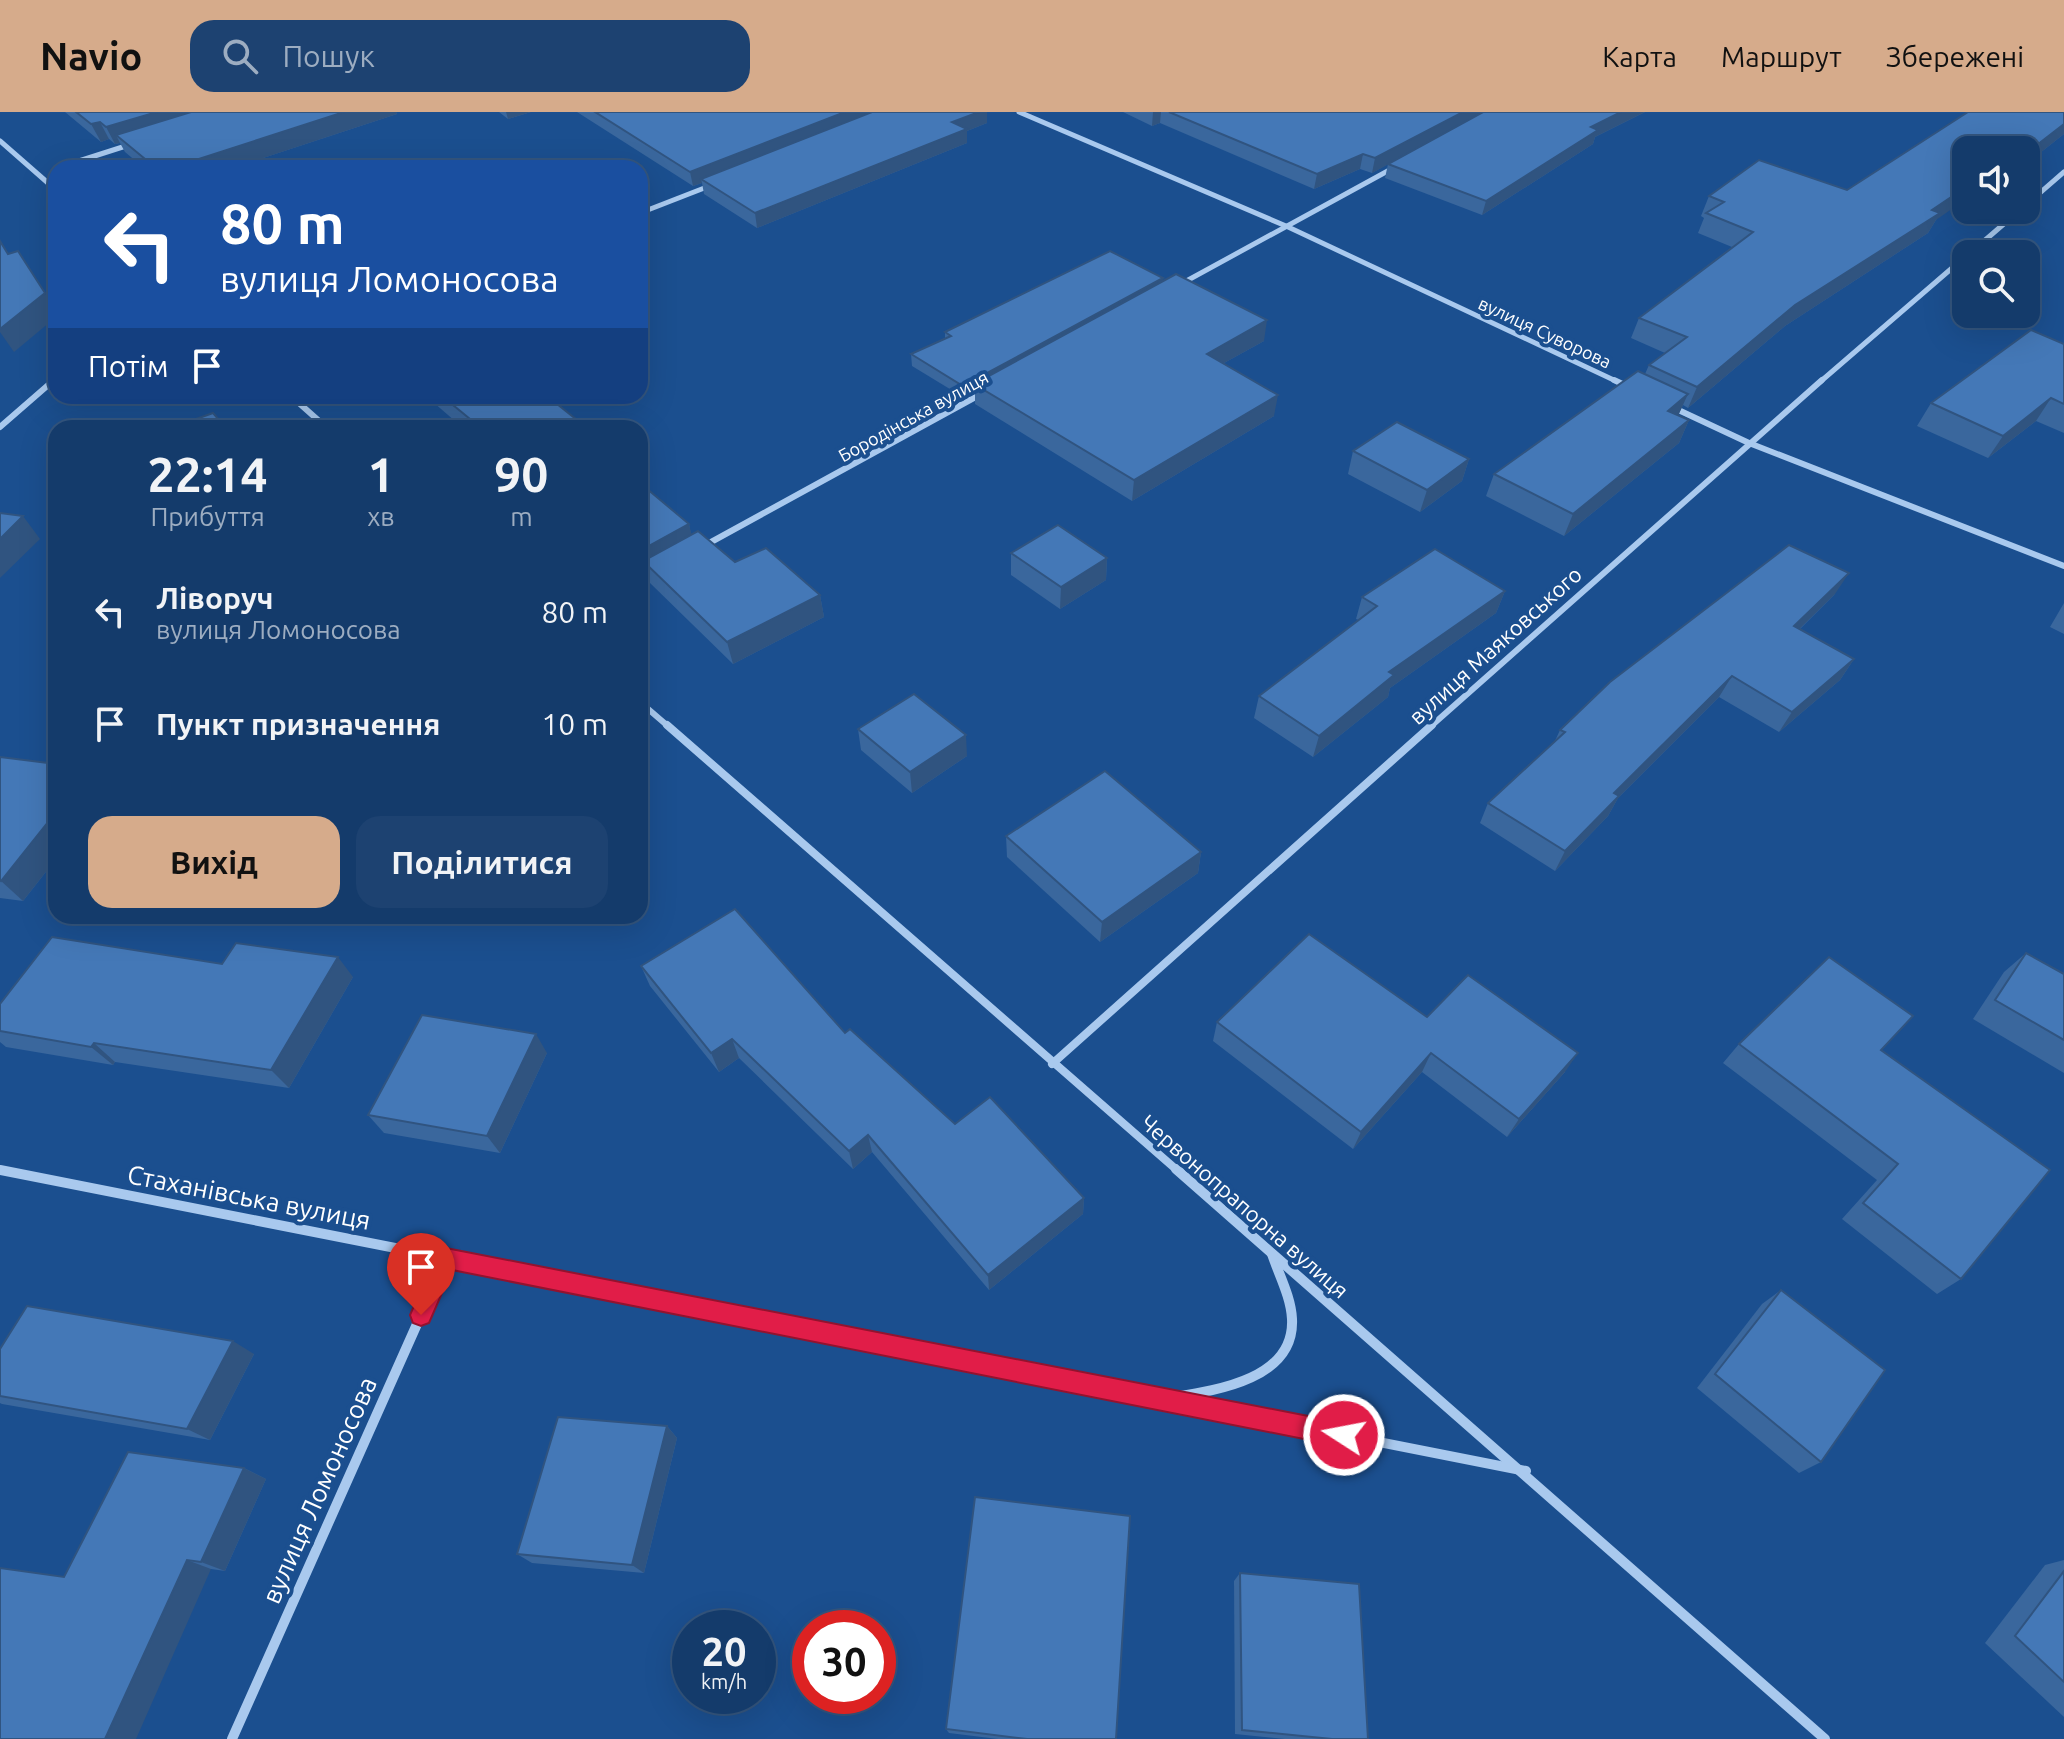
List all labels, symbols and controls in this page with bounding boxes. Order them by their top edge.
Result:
search box [190,20,750,92]
icon: search [218,34,262,78]
text: Navio [40,35,142,77]
text: Пошук [282,39,375,73]
text: Карта [1602,41,1677,72]
text: Маршрут [1721,41,1842,72]
text: Збережені [1886,41,2024,72]
map controls [1952,136,2040,328]
button: sound [1952,136,2040,224]
icon: left [88,192,192,296]
text: 80 m [220,192,345,255]
button: search [1952,240,2040,328]
text: вулиця Ломоносова [220,258,559,299]
street label: вулиця Суворова [1475,292,1615,372]
icon: arrive [185,344,229,388]
text: Потім [88,349,169,383]
street label: Бородінська вулиця [835,367,991,465]
text: 22:14 [148,447,268,501]
text: 1 [367,447,395,501]
text: 90 [494,447,548,501]
text: Прибуття [150,502,265,531]
text: хв [367,502,395,531]
text: m [510,502,533,531]
street label: вулиця Маяковського [1404,561,1586,729]
text: Ліворуч [156,581,274,615]
icon: left [88,590,132,634]
text: 80 m [541,595,608,629]
text: вулиця Ломоносова [156,615,401,644]
icon: arrive [88,702,132,746]
text: Пункт призначення [156,707,440,741]
text: 10 m [541,707,608,741]
button: Вихід [88,816,340,908]
button: Поділитися [356,816,608,908]
street label: Червонопрапорна вулиця [1136,1109,1354,1303]
street label: Стаханівська вулиця [125,1159,373,1235]
pin [387,1233,455,1315]
icon: arrive [399,1245,443,1289]
street label: вулиця Ломоносова [256,1372,382,1608]
position arrow [1302,1393,1386,1477]
speed limit sign: 30 [792,1610,896,1714]
text: 20 [701,1629,747,1674]
text: km/h [701,1670,747,1693]

